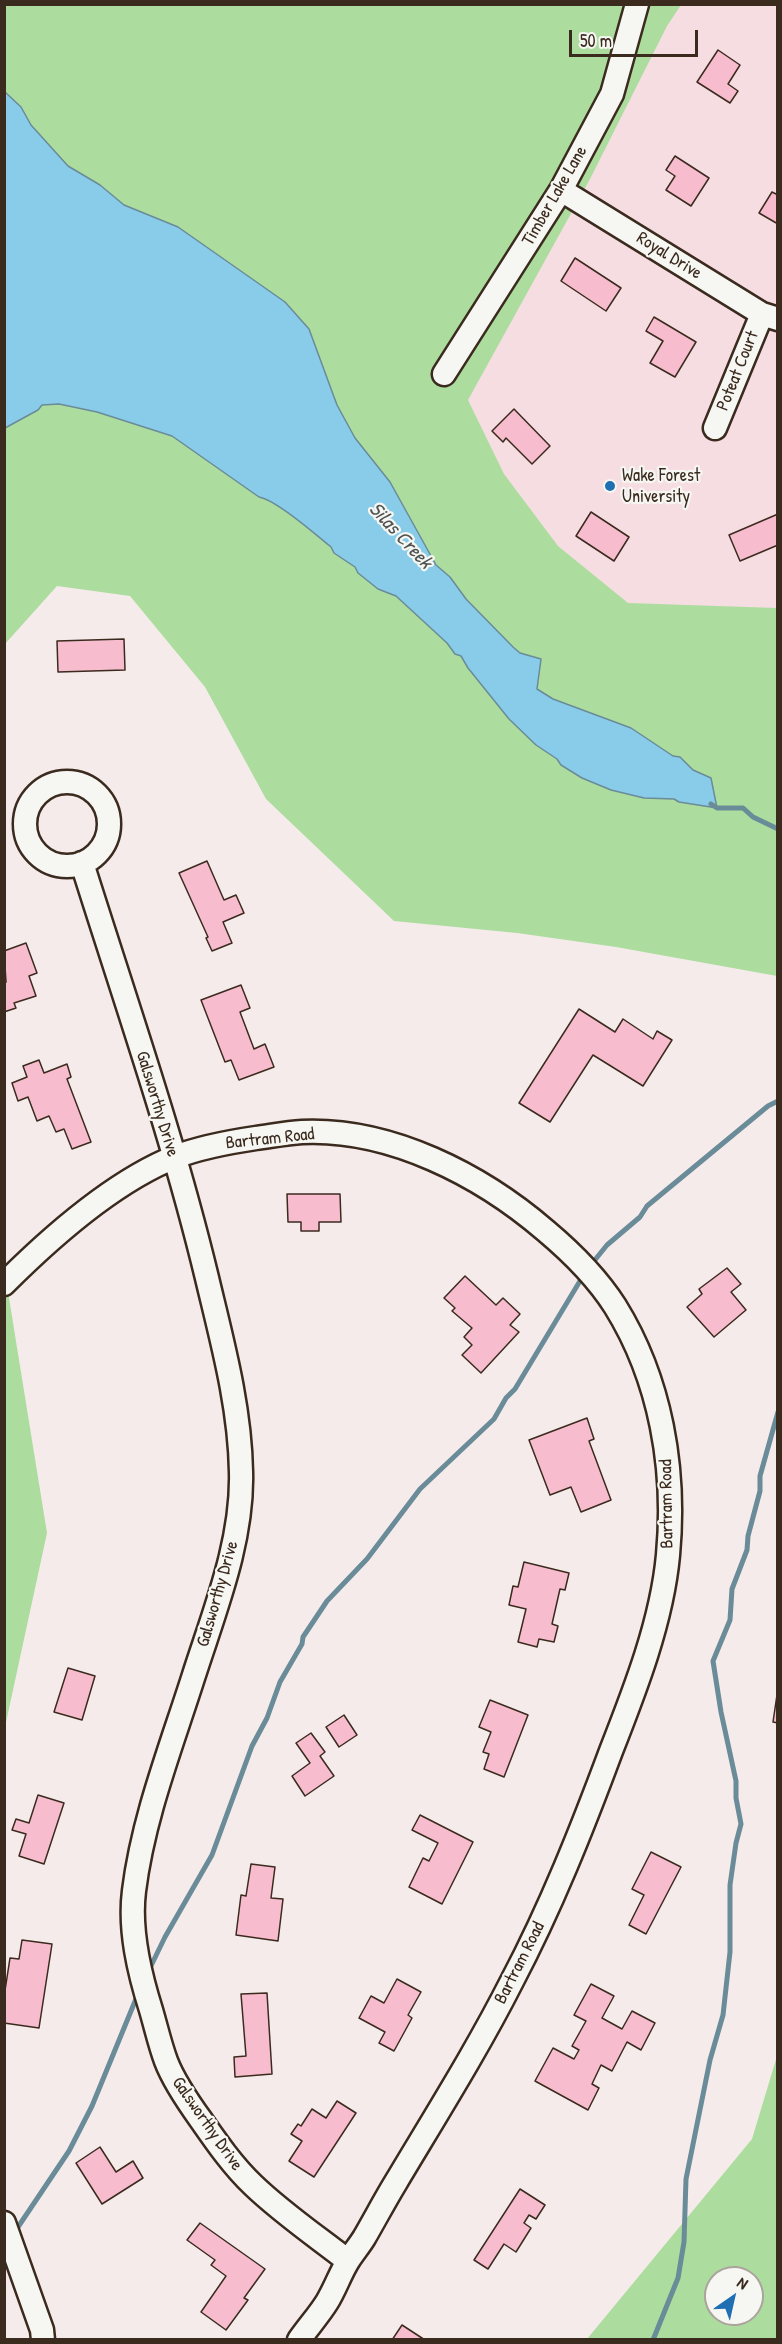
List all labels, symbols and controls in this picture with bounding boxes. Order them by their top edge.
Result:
scale bar [572,18,701,56]
text: 50 m [580,28,612,53]
street label: Timber Lake Lane [518,142,592,250]
street label: Royal Drive [632,228,706,284]
street label: Poteat Court [712,328,764,414]
place label: Wake Forest University [622,465,700,508]
marker: Wake Forest University [603,479,617,493]
water label: Silas Creek [363,498,437,574]
street label: Galsworthy Drive [131,1049,183,1159]
street label: Bartram Road [225,1124,315,1154]
street label: Bartram Road [655,1459,679,1549]
street label: Galsworthy Drive [193,1538,243,1650]
street label: Bartram Road [490,1918,550,2008]
street label: Galsworthy Drive [167,2073,247,2175]
north arrow [704,2266,764,2326]
text: N [733,2271,753,2294]

